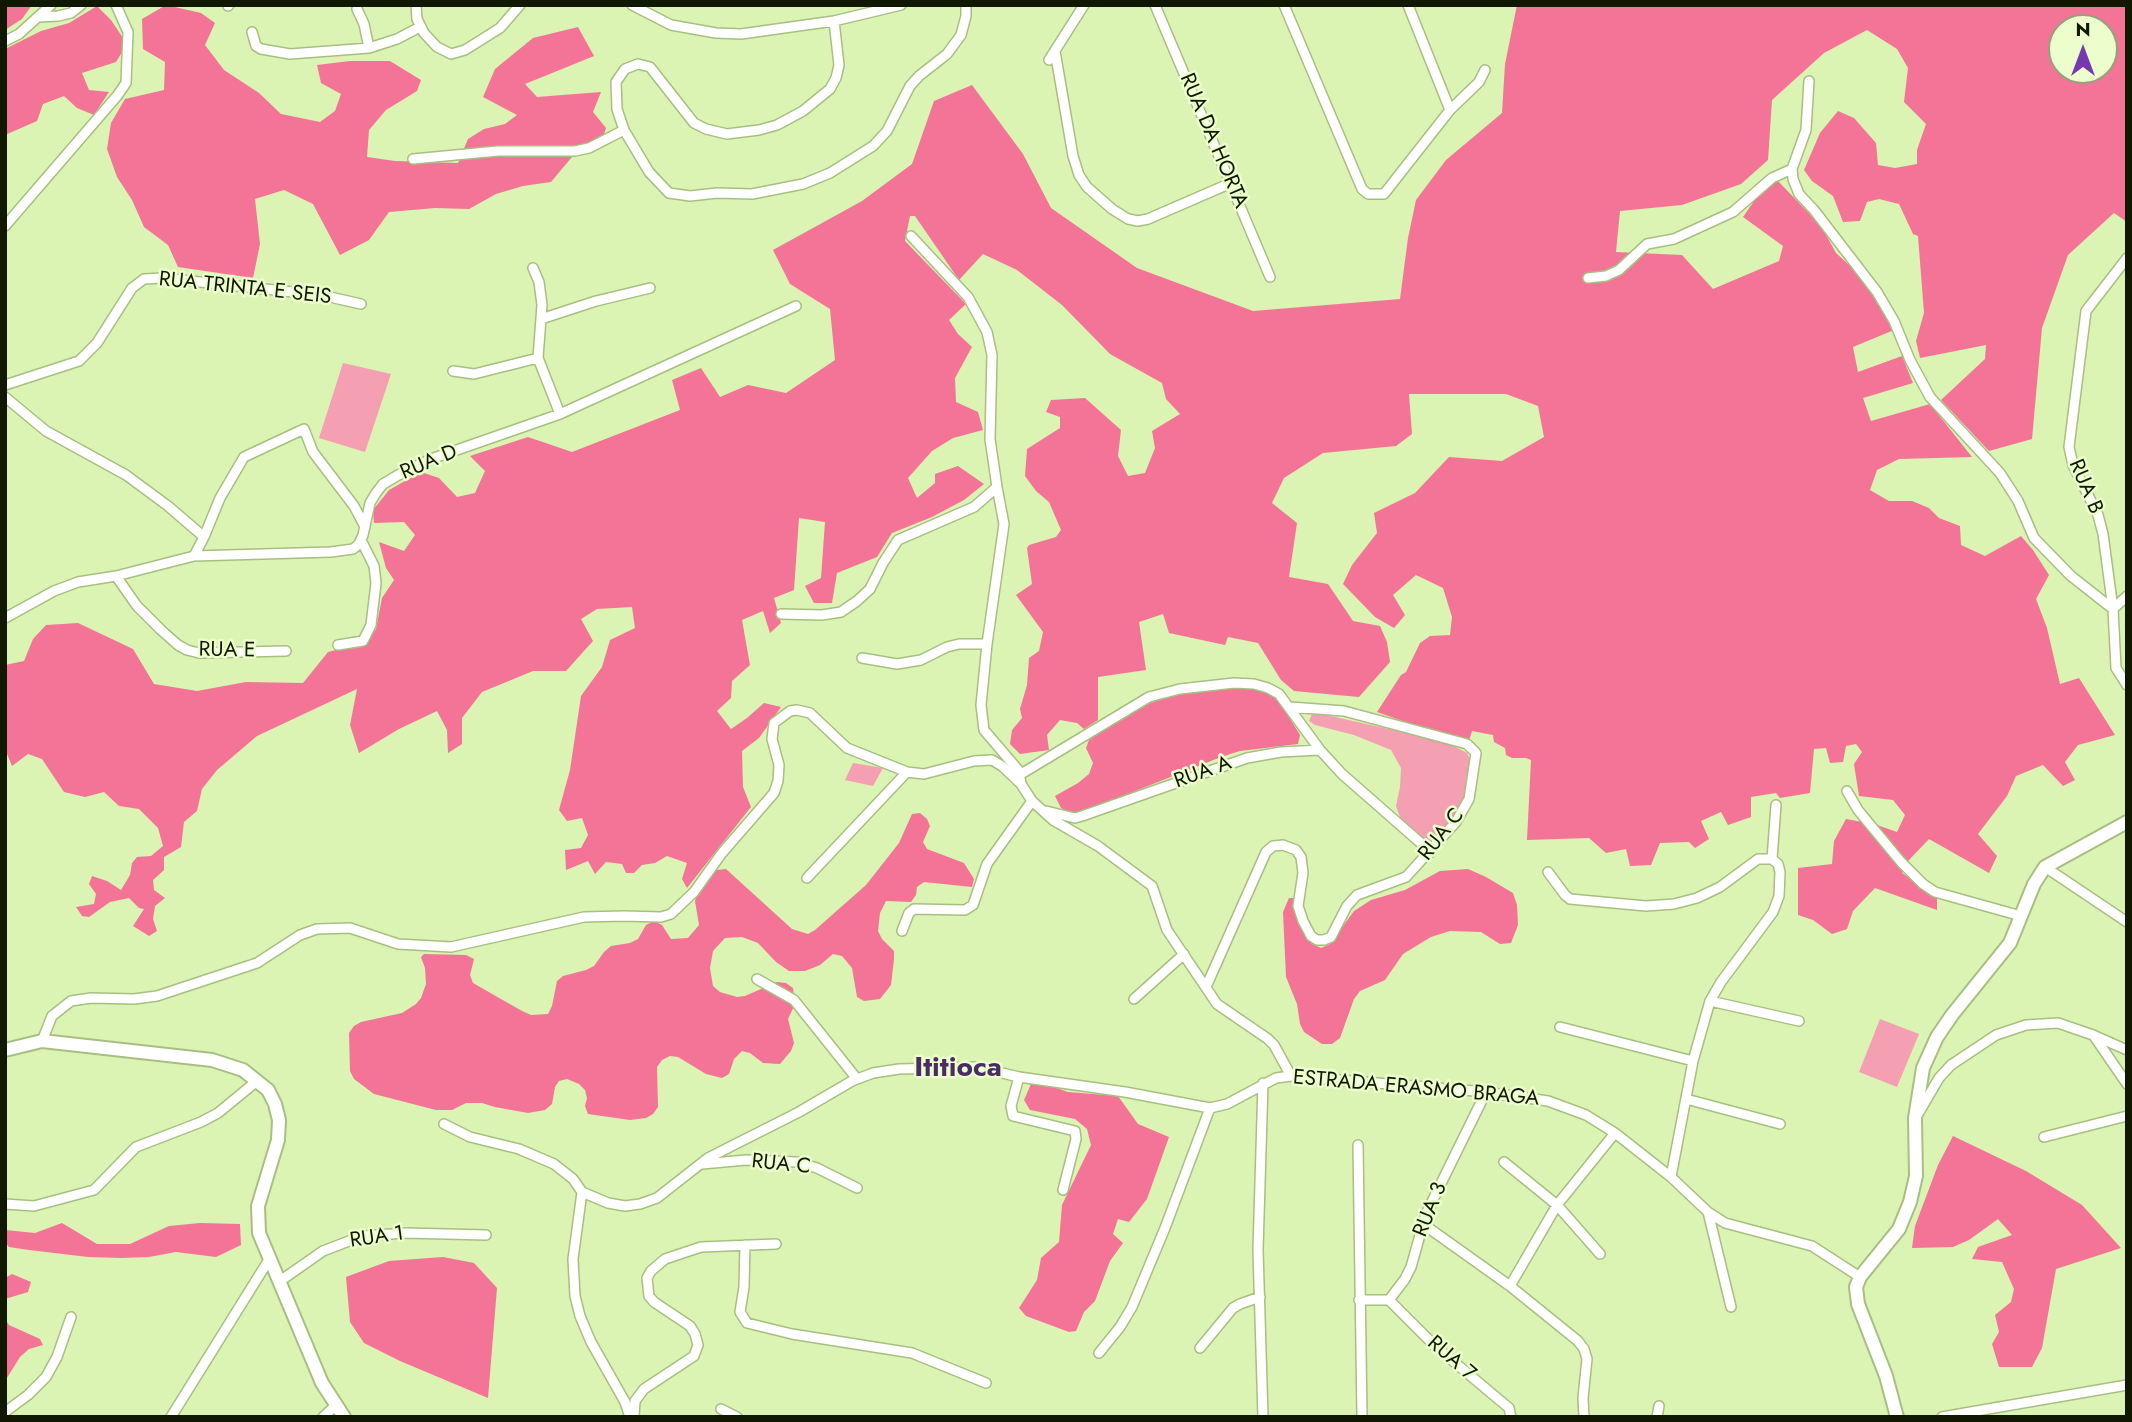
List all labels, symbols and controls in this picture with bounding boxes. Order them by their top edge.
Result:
north arrow [2048,14,2118,84]
text: N [2075,16,2091,43]
street label: RUA DA HORTA [1173,70,1253,212]
street label: RUA TRINTA E SEIS [157,267,333,311]
street label: RUA D [397,440,461,486]
street label: RUA B [2062,456,2108,518]
street label: RUA E [198,638,256,664]
street label: RUA A [1171,751,1235,795]
street label: RUA C [1414,804,1470,866]
district label: Ititioca [914,1052,1002,1086]
street label: ESTRADA ERASMO BRAGA [1292,1066,1540,1112]
street label: RUA C [750,1149,812,1181]
street label: RUA 3 [1409,1179,1453,1241]
street label: RUA 1 [348,1222,406,1254]
street label: RUA 7 [1422,1331,1480,1387]

